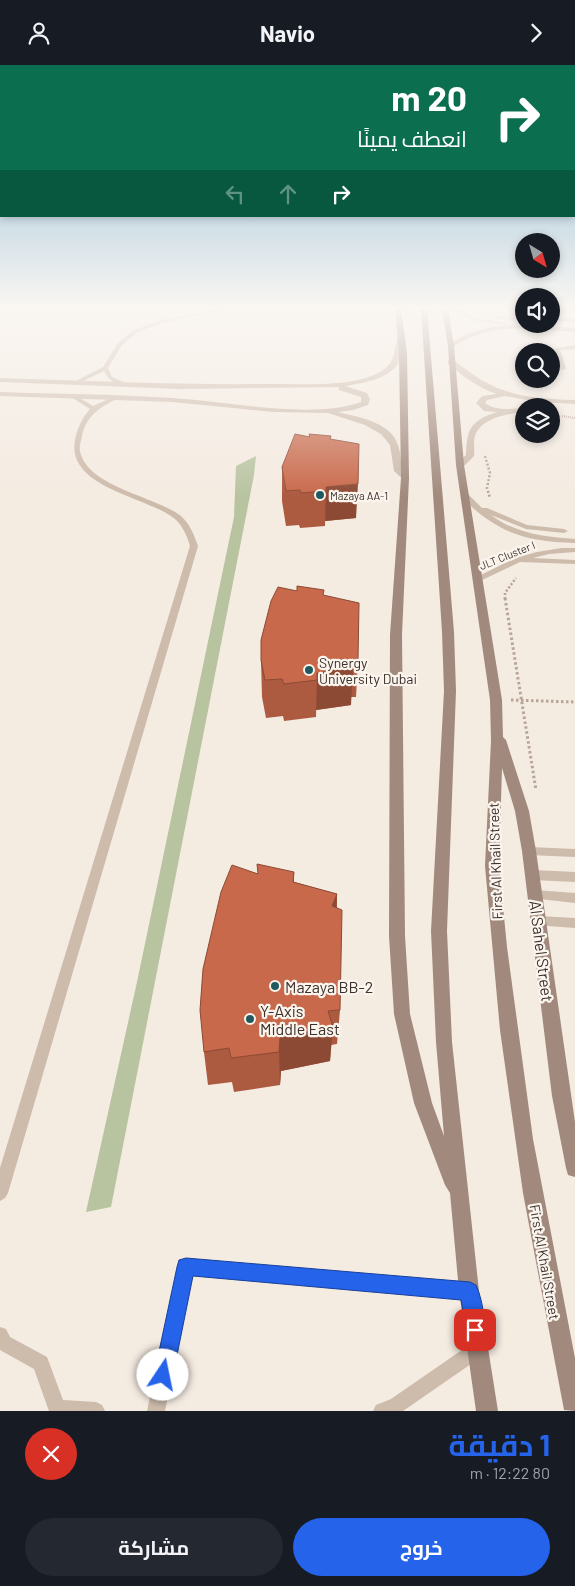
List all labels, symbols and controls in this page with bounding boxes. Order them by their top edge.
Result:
icon: person [25,19,53,47]
icon: forward [522,19,550,47]
text: Navio [260,20,315,46]
text: 20 m [391,76,467,118]
icon: right [485,85,550,150]
text: انعطف يمينًا [357,125,467,151]
icon: left [221,180,249,208]
icon: ahead [274,180,302,208]
icon: right [327,180,355,208]
north arrow [515,233,560,277]
map controls [515,233,560,443]
button: sound [515,288,560,333]
button: search [515,343,560,388]
button: layers [515,398,560,443]
marker: Mazaya AA-1 [314,489,326,501]
place label: Mazaya AA-1 [330,489,388,502]
street label: JLT Cluster I [477,538,537,572]
place label: Synergy University Dubai [319,654,417,687]
marker: Synergy University Dubai [303,664,315,676]
street label: First Al Khail Street [484,802,506,920]
street label: Al Sahel Street [526,899,558,1003]
place label: Mazaya BB-2 [285,977,373,996]
marker: Mazaya BB-2 [269,980,281,992]
place label: Y-Axis Middle East [260,1001,340,1038]
marker: Y-Axis Middle East [244,1013,256,1025]
street label: First Al Khail Street [526,1203,564,1321]
pin [454,1309,496,1351]
icon: arrive [461,1316,489,1344]
position arrow [136,1348,188,1400]
text: 1 دقيقة [449,1426,550,1462]
button: close [25,1428,77,1480]
text: 80 m · 12:22 [470,1463,550,1482]
button: مشاركة [25,1518,283,1576]
button: خروج [293,1518,550,1576]

